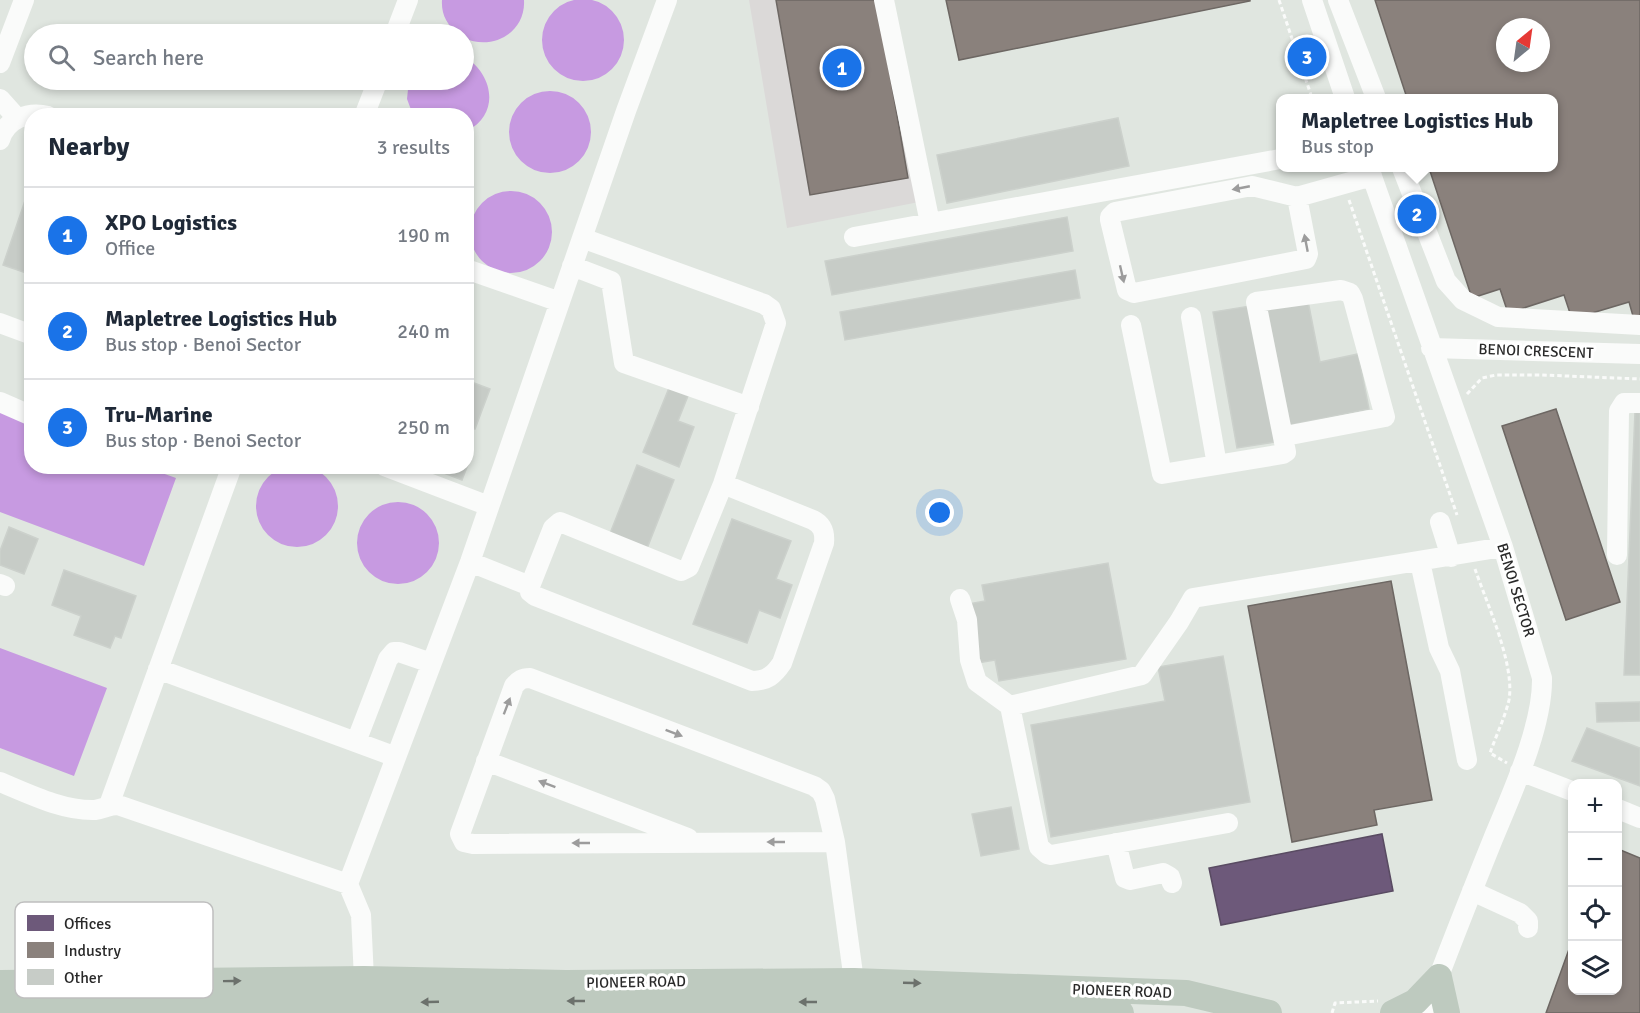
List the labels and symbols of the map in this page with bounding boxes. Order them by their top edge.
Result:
north arrow [1496,18,1550,72]
pin: 3 [1288,34,1326,80]
pin: 1 [822,46,862,90]
one-way arrow [1231,184,1250,193]
pin: 2 [1398,192,1436,236]
one-way arrow [1301,233,1310,252]
one-way arrow [1118,265,1128,283]
street label: BENOI CRESCENT [1478,340,1595,362]
your location [925,498,954,527]
street label: BENOI SECTOR [1493,541,1539,639]
one-way arrow [502,697,512,715]
one-way arrow [666,728,684,738]
one-way arrow [537,779,555,789]
one-way arrow [572,838,591,848]
one-way arrow [767,838,786,847]
legend [15,902,213,998]
text: Offices [64,914,111,934]
text: Industry [64,941,122,961]
text: Other [64,968,103,988]
street label: PIONEER ROAD [586,972,686,992]
one-way arrow [223,976,242,985]
one-way arrow [903,979,922,988]
street label: PIONEER ROAD [1072,980,1172,1002]
one-way arrow [567,996,586,1006]
one-way arrow [420,997,439,1007]
one-way arrow [798,997,817,1007]

